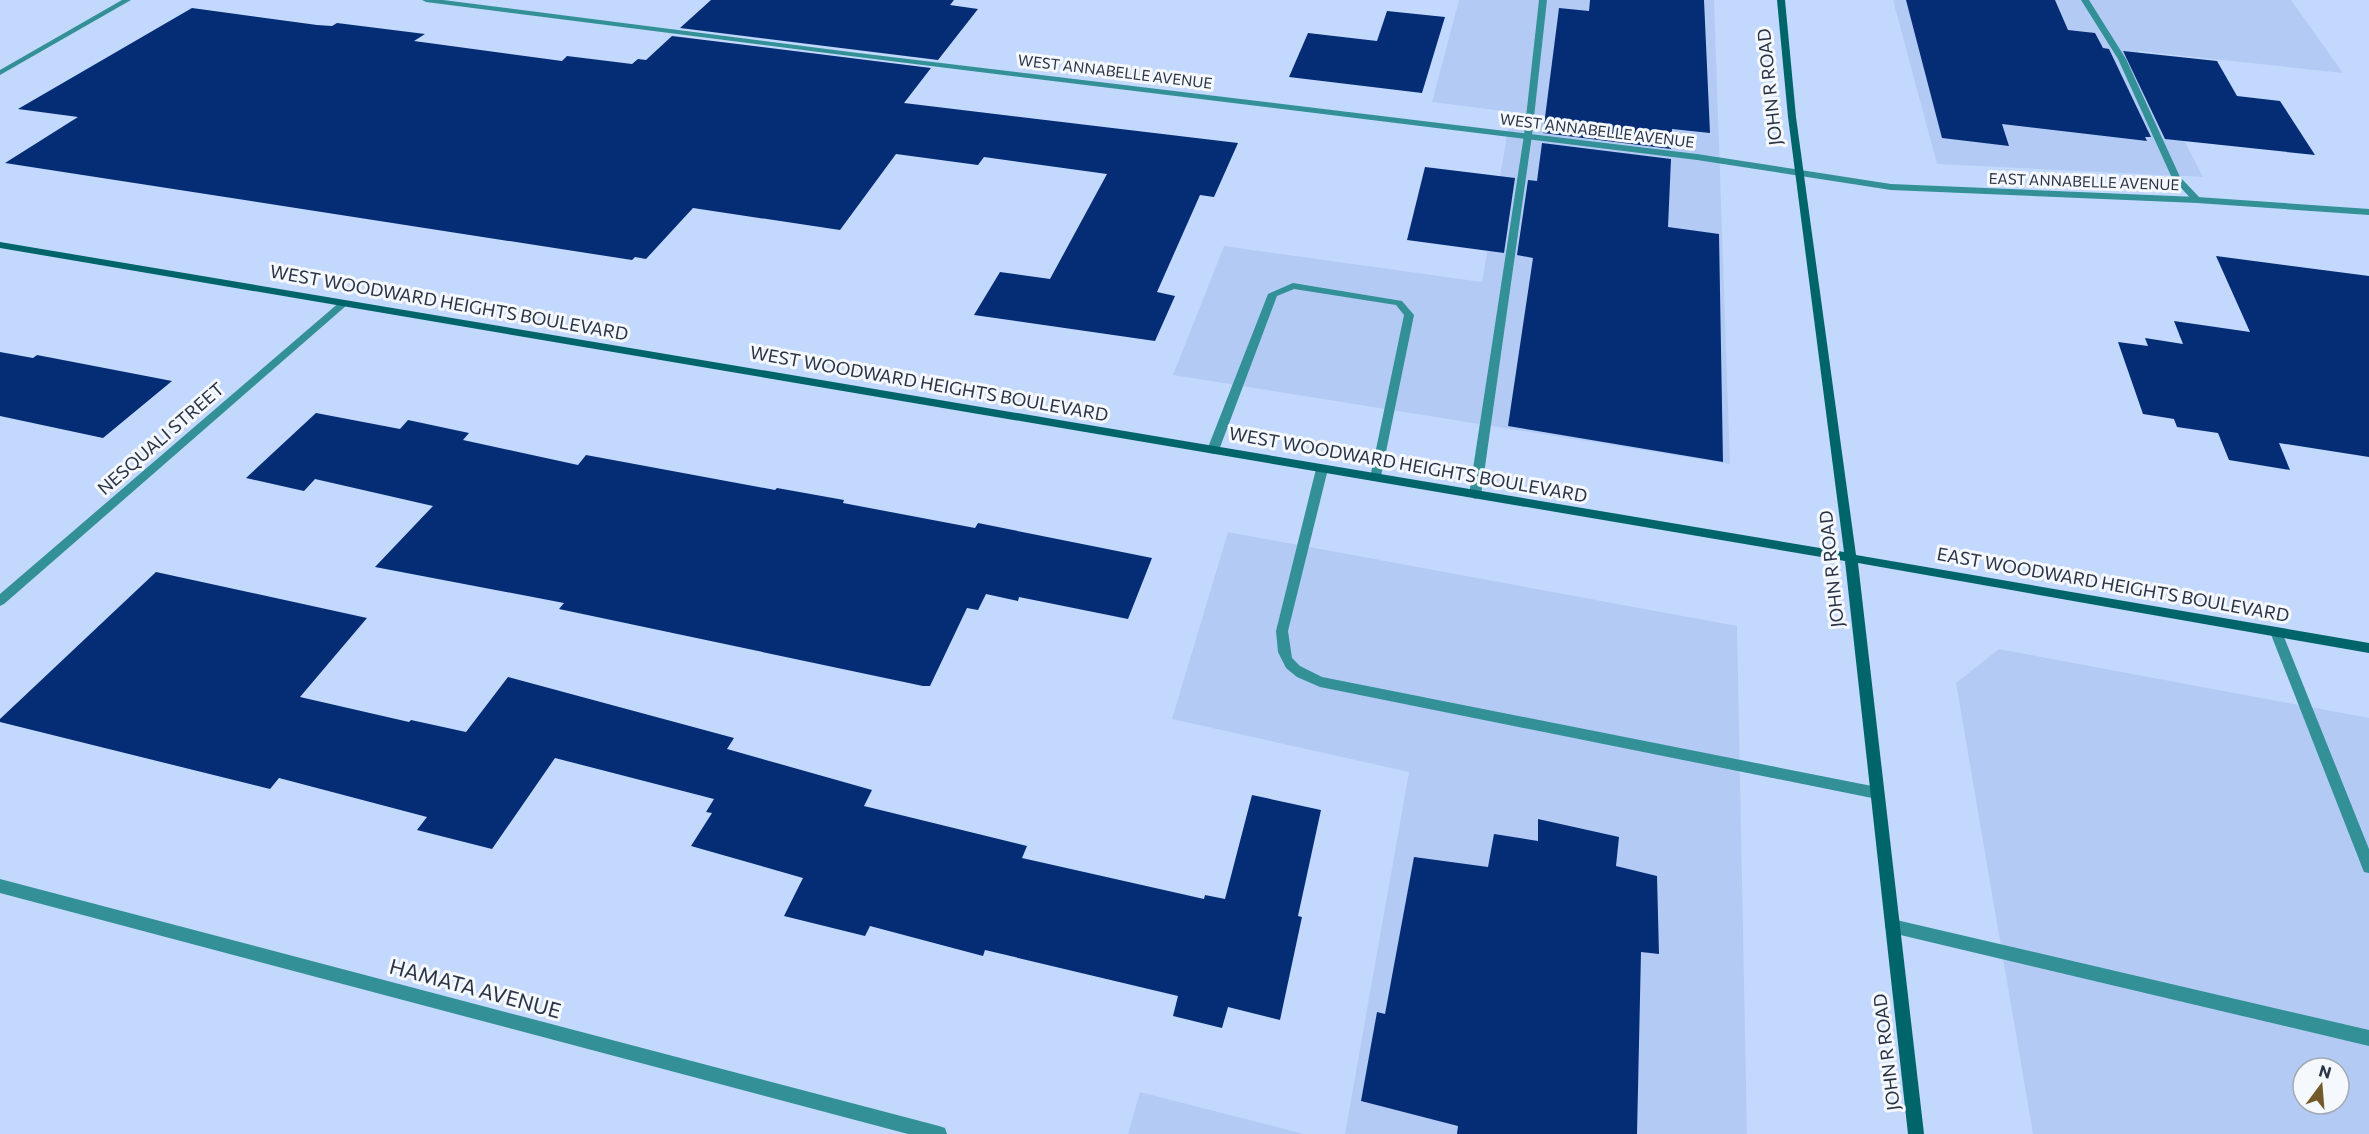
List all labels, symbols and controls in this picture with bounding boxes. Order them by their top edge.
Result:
street label: JOHN R ROAD [1752,27,1786,147]
street label: WEST ANNABELLE AVENUE [1017,50,1213,92]
street label: WEST ANNABELLE AVENUE [1499,109,1695,151]
street label: EAST ANNABELLE AVENUE [1988,169,2180,193]
street label: WEST WOODWARD HEIGHTS BOULEVARD [268,260,630,344]
street label: WEST WOODWARD HEIGHTS BOULEVARD [748,341,1110,425]
street label: NESQUALI STREET [93,377,228,499]
street label: WEST WOODWARD HEIGHTS BOULEVARD [1227,422,1589,506]
street label: JOHN R ROAD [1814,509,1848,629]
street label: EAST WOODWARD HEIGHTS BOULEVARD [1935,542,2291,626]
street label: HAMATA AVENUE [387,953,564,1022]
street label: JOHN R ROAD [1868,992,1904,1112]
north arrow [2291,1056,2351,1116]
text: N [2317,1060,2334,1082]

